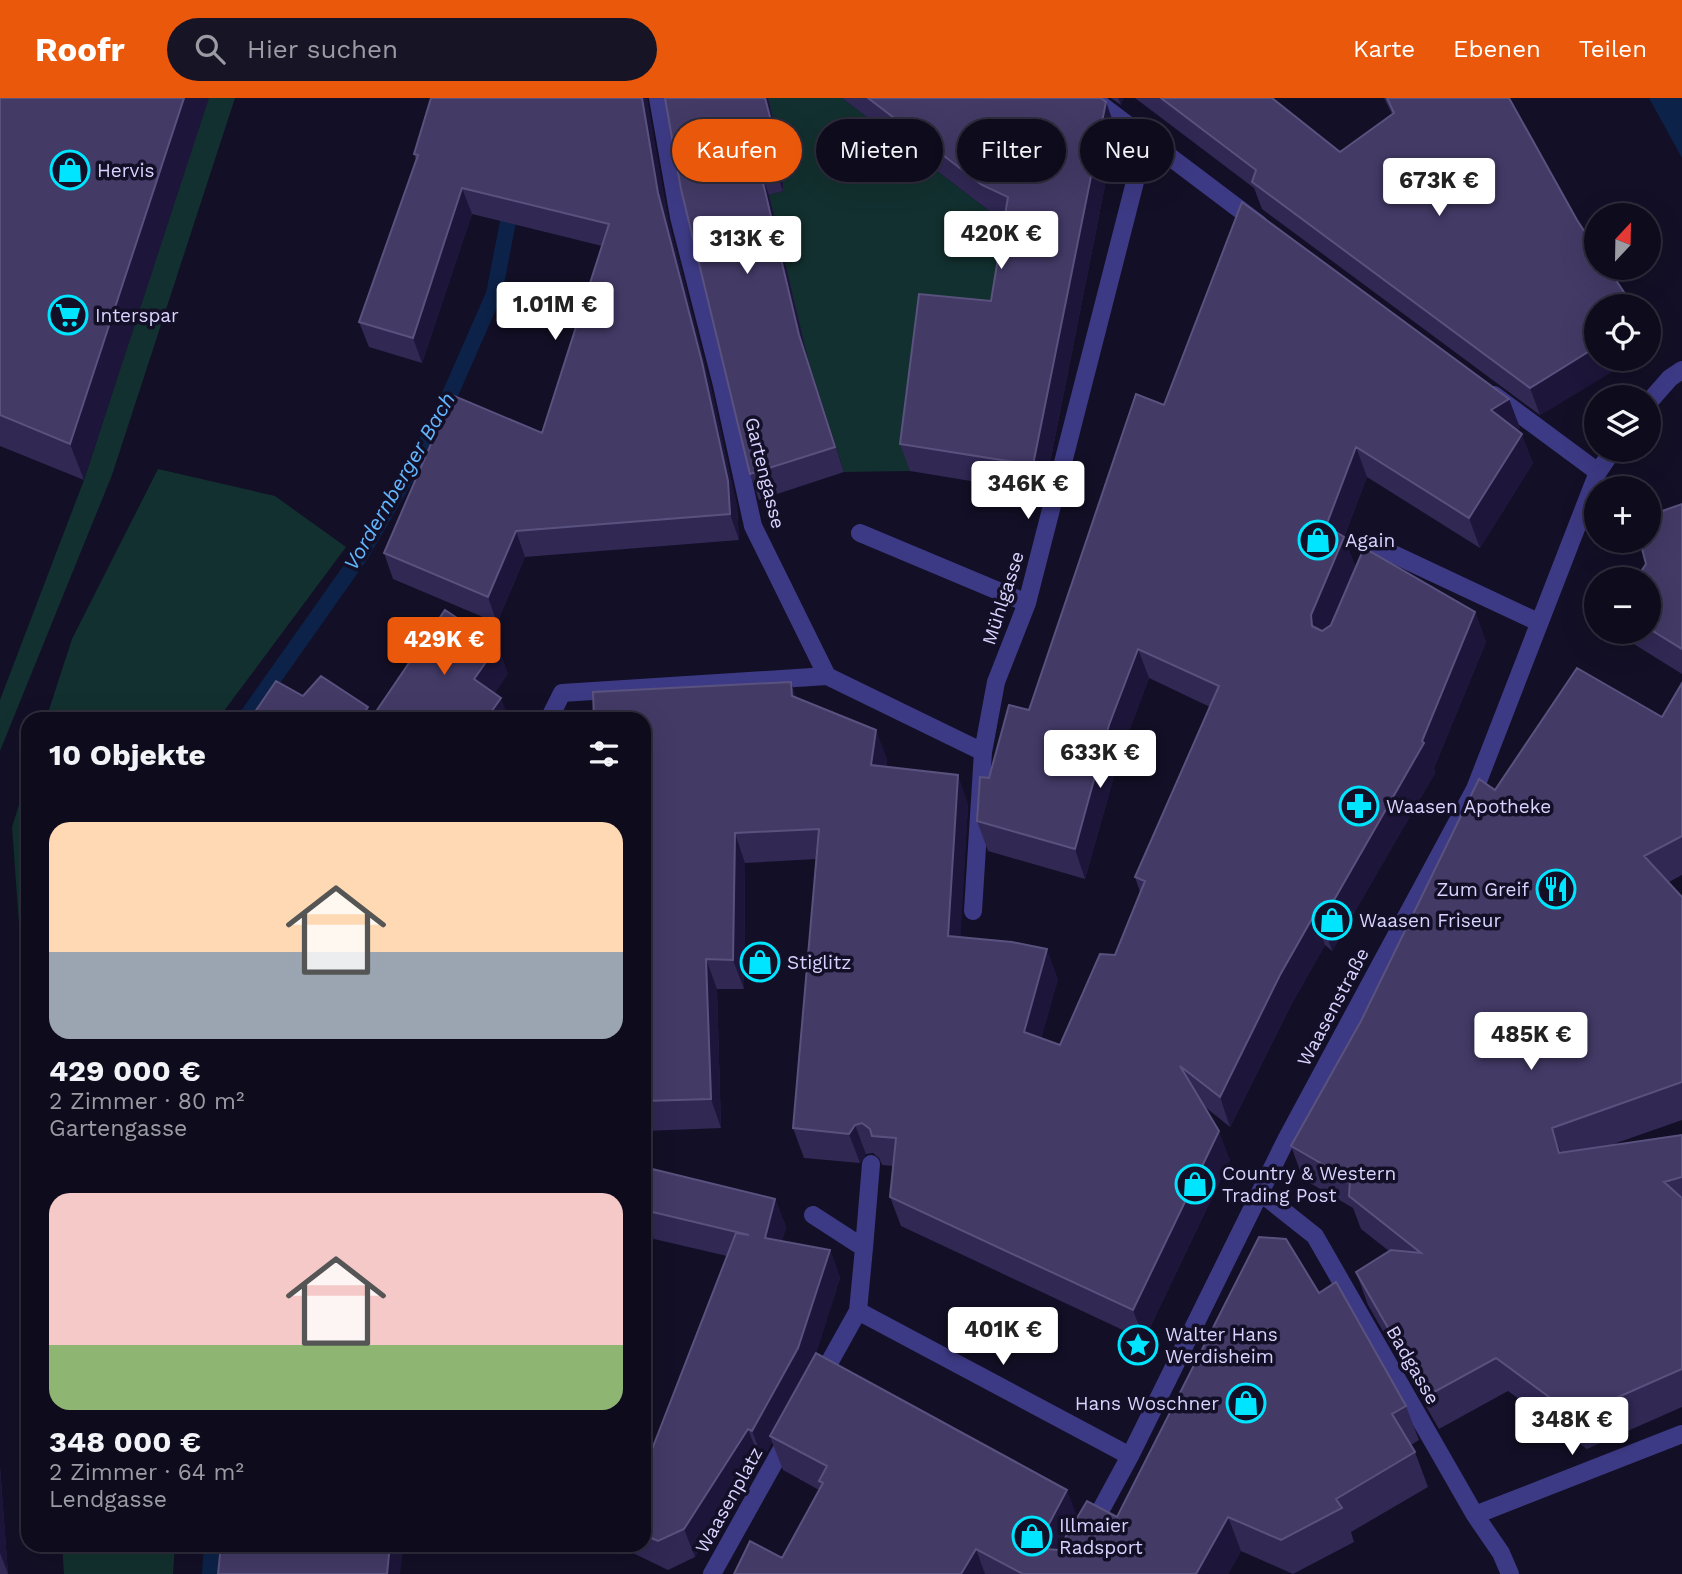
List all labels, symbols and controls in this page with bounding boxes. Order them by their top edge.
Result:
search box [167,18,657,81]
text: Roofr [35,30,125,69]
icon: search [191,30,229,68]
text: Hier suchen [247,34,398,64]
text: Karte [1353,35,1415,63]
text: Ebenen [1453,35,1541,63]
text: Teilen [1579,35,1647,63]
chip: Kaufen [672,119,802,182]
chip: Mieten [816,119,943,182]
chip: Filter [957,119,1066,182]
chip: Neu [1080,119,1174,182]
shop icon: Hervis [49,149,91,191]
pin: 673K € [1382,158,1496,218]
place label: Hervis [97,159,154,182]
text: 673K € [1399,167,1479,194]
north arrow [1584,203,1661,280]
map controls [1584,203,1661,644]
pin: 420K € [944,212,1058,271]
pin: 313K € [690,216,804,276]
text: 420K € [960,220,1042,247]
text: 313K € [709,225,785,252]
pin: 1.01M € [490,282,620,342]
text: 1.01M € [513,291,597,318]
supermarket icon: Interspar [47,294,89,336]
button: locate [1584,294,1661,371]
place label: Interspar [95,304,179,327]
button: layers [1584,385,1661,462]
water label: Vordernberger Bach [338,388,460,574]
street label: Gartengasse [740,415,790,531]
pin: 346K € [971,462,1085,521]
text: 346K € [987,470,1069,497]
button: + [1584,476,1661,553]
shop icon: Again [1297,519,1339,561]
place label: Again [1345,529,1395,552]
street label: Mühlgasse [977,548,1029,648]
button: − [1584,567,1661,644]
pin: 429K € [387,618,501,677]
text: 429K € [403,626,485,653]
pin: 633K € [1043,730,1157,790]
icon: filters [585,735,623,773]
text: 10 Objekte [49,737,206,772]
text: 633K € [1060,739,1140,766]
pharmacy icon: Waasen Apotheke [1338,785,1380,827]
place label: Waasen Apotheke [1386,795,1551,818]
icon: home [273,867,399,993]
restaurant icon: Zum Greif [1535,868,1577,910]
place label: Zum Greif [1436,878,1530,901]
shop icon: Waasen Friseur [1311,899,1353,941]
place label: Waasen Friseur [1359,909,1502,932]
shop icon: Stiglitz [739,941,781,983]
street label: Waasenstraße [1292,944,1374,1070]
place label: Stiglitz [787,951,851,974]
pin: 485K € [1474,1012,1588,1072]
text: 485K € [1490,1021,1572,1048]
text: 429 000 € [49,1053,201,1088]
text: 2 Zimmer · 80 m² [49,1088,244,1115]
text: Gartengasse [49,1115,187,1142]
place label: Country & Western Trading Post [1222,1162,1396,1207]
shop icon: Country & Western Trading Post [1174,1163,1216,1205]
icon: home [273,1238,399,1364]
pin: 401K € [946,1308,1060,1367]
text: 401K € [964,1316,1042,1343]
street label: Badgasse [1381,1322,1445,1408]
place label: Walter Hans Werdisheim [1165,1323,1278,1368]
place icon: Walter Hans Werdisheim [1117,1324,1159,1366]
shop icon: Hans Woschner [1225,1382,1267,1424]
place label: Hans Woschner [1075,1392,1219,1415]
pin: 348K € [1515,1398,1629,1457]
text: 348K € [1531,1406,1613,1433]
text: 348 000 € [49,1424,201,1459]
street label: Waasenplatz [690,1443,768,1557]
text: 2 Zimmer · 64 m² [49,1459,244,1486]
text: Lendgasse [49,1486,167,1513]
place label: Illmaier Radsport [1059,1514,1143,1559]
shop icon: Illmaier Radsport [1011,1515,1053,1557]

